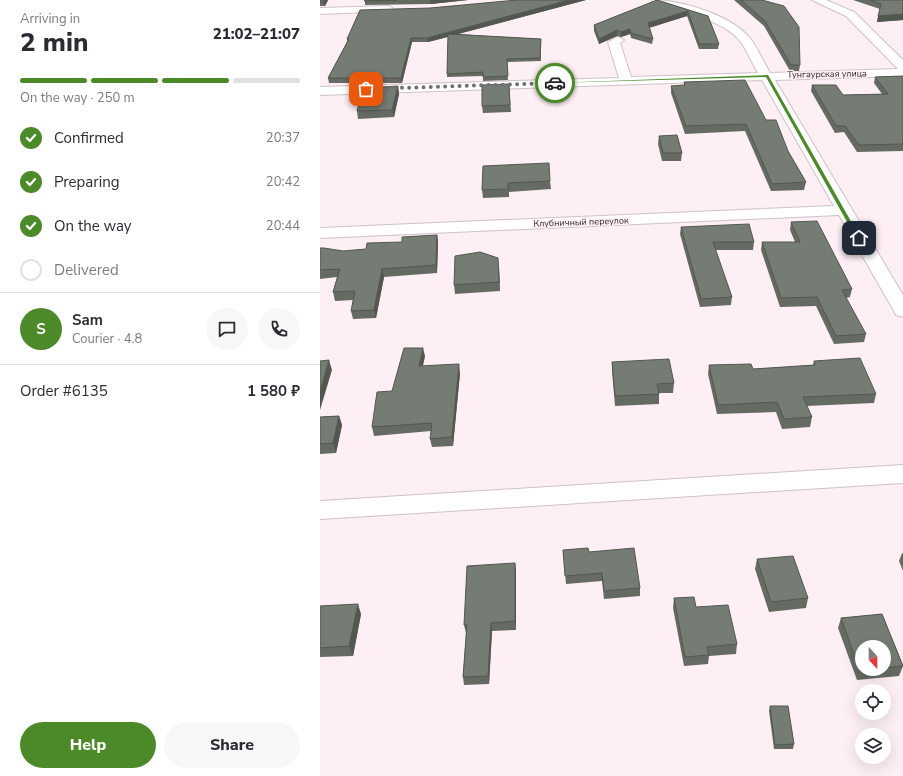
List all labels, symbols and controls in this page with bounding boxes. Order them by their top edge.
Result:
text: Arriving in [20,10,80,28]
text: 21:02–21:07 [213,24,300,44]
text: 2 min [20,25,88,60]
courier [535,63,575,103]
street label: Тунгаурская улица [787,67,867,81]
pin [349,72,383,106]
icon: car [544,72,566,94]
icon: bag [355,78,377,100]
text: On the way · 250 m [20,89,135,107]
icon: check [20,127,42,149]
text: Confirmed [54,128,124,148]
text: 20:37 [266,129,300,147]
icon: check [20,171,42,193]
text: Preparing [54,172,119,192]
text: 20:42 [266,173,300,191]
street label: Клубничный переулок [533,214,629,230]
icon: check [20,215,42,237]
text: On the way [54,216,132,236]
text: 20:44 [266,217,300,235]
pin [842,221,876,255]
icon: home [848,227,870,249]
text: Delivered [54,260,119,280]
button: chat [206,308,248,350]
button: phone [258,308,300,350]
text: Sam [72,310,103,330]
text: S [36,319,46,339]
text: Courier · 4.8 [72,330,142,348]
text: Order #6135 [20,381,108,401]
text: 1 580 ₽ [247,381,300,401]
north arrow [855,640,891,676]
map controls [855,640,891,764]
button: locate [855,684,891,720]
button: Help [20,722,156,768]
button: Share [164,722,300,768]
button: layers [855,728,891,764]

